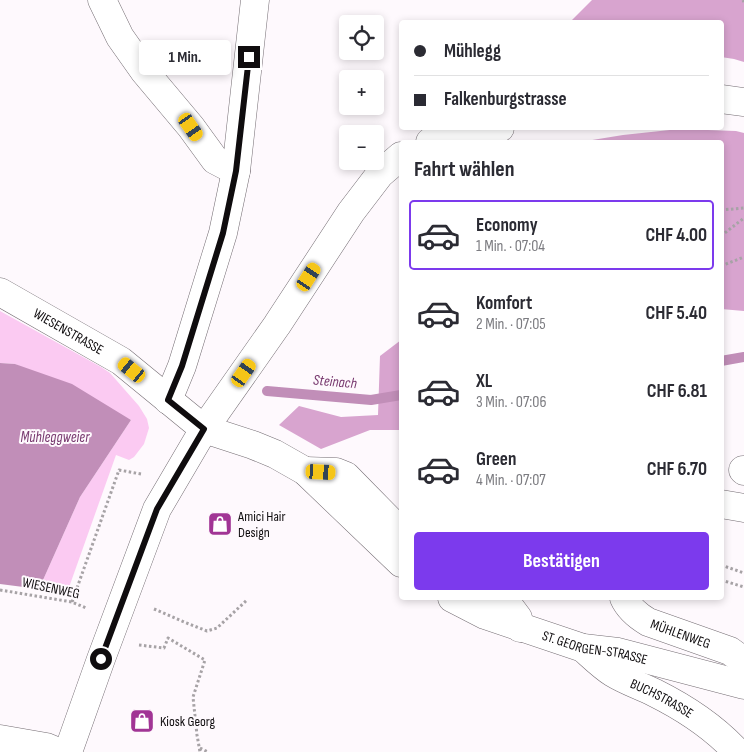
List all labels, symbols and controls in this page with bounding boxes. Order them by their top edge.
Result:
map controls [339,15,384,170]
button: locate [339,15,384,60]
callout: 1 Min. [139,40,232,74]
text: Mühlegg [444,40,501,63]
route end [238,46,260,68]
text: 1 Min. [169,48,201,67]
button: + [339,70,384,115]
text: Falkenburgstrasse [444,88,567,111]
car [176,110,205,144]
button: − [339,125,384,170]
text: Fahrt wählen [414,156,515,183]
icon: car [416,213,461,258]
text: Economy [476,214,538,237]
text: CHF 4.00 [645,224,707,247]
text: 1 Min. · 07:04 [476,237,545,256]
car [294,260,323,294]
icon: car [416,291,461,336]
text: Komfort [476,292,532,315]
text: CHF 5.40 [646,302,707,325]
street label: WIESENSTRASSE [30,304,107,358]
text: 2 Min. · 07:05 [476,315,546,334]
car [115,355,148,385]
car [229,356,258,390]
icon: car [416,369,461,414]
text: XL [476,370,492,393]
water label: Steinach [312,371,358,393]
text: CHF 6.81 [647,380,707,403]
text: 3 Min. · 07:06 [476,393,546,412]
water label: Mühleggweier [21,428,90,447]
icon: car [416,447,461,492]
text: Green [476,448,516,471]
text: CHF 6.70 [647,458,707,481]
car [305,464,336,480]
text: 4 Min. · 07:07 [476,471,546,490]
place label: Amici Hair Design [237,508,285,541]
shop icon: Amici Hair Design [207,511,233,537]
button: Bestätigen [414,532,709,590]
street label: WIESENWEG [21,574,81,602]
street label: MÜHLENWEG [648,615,713,652]
street label: ST. GEORGEN-STRASSE [540,626,650,668]
route start [90,648,112,670]
street label: BUCHSTRASSE [628,675,697,721]
shop icon: Kiosk Georg [129,708,155,734]
place label: Kiosk Georg [160,713,215,730]

